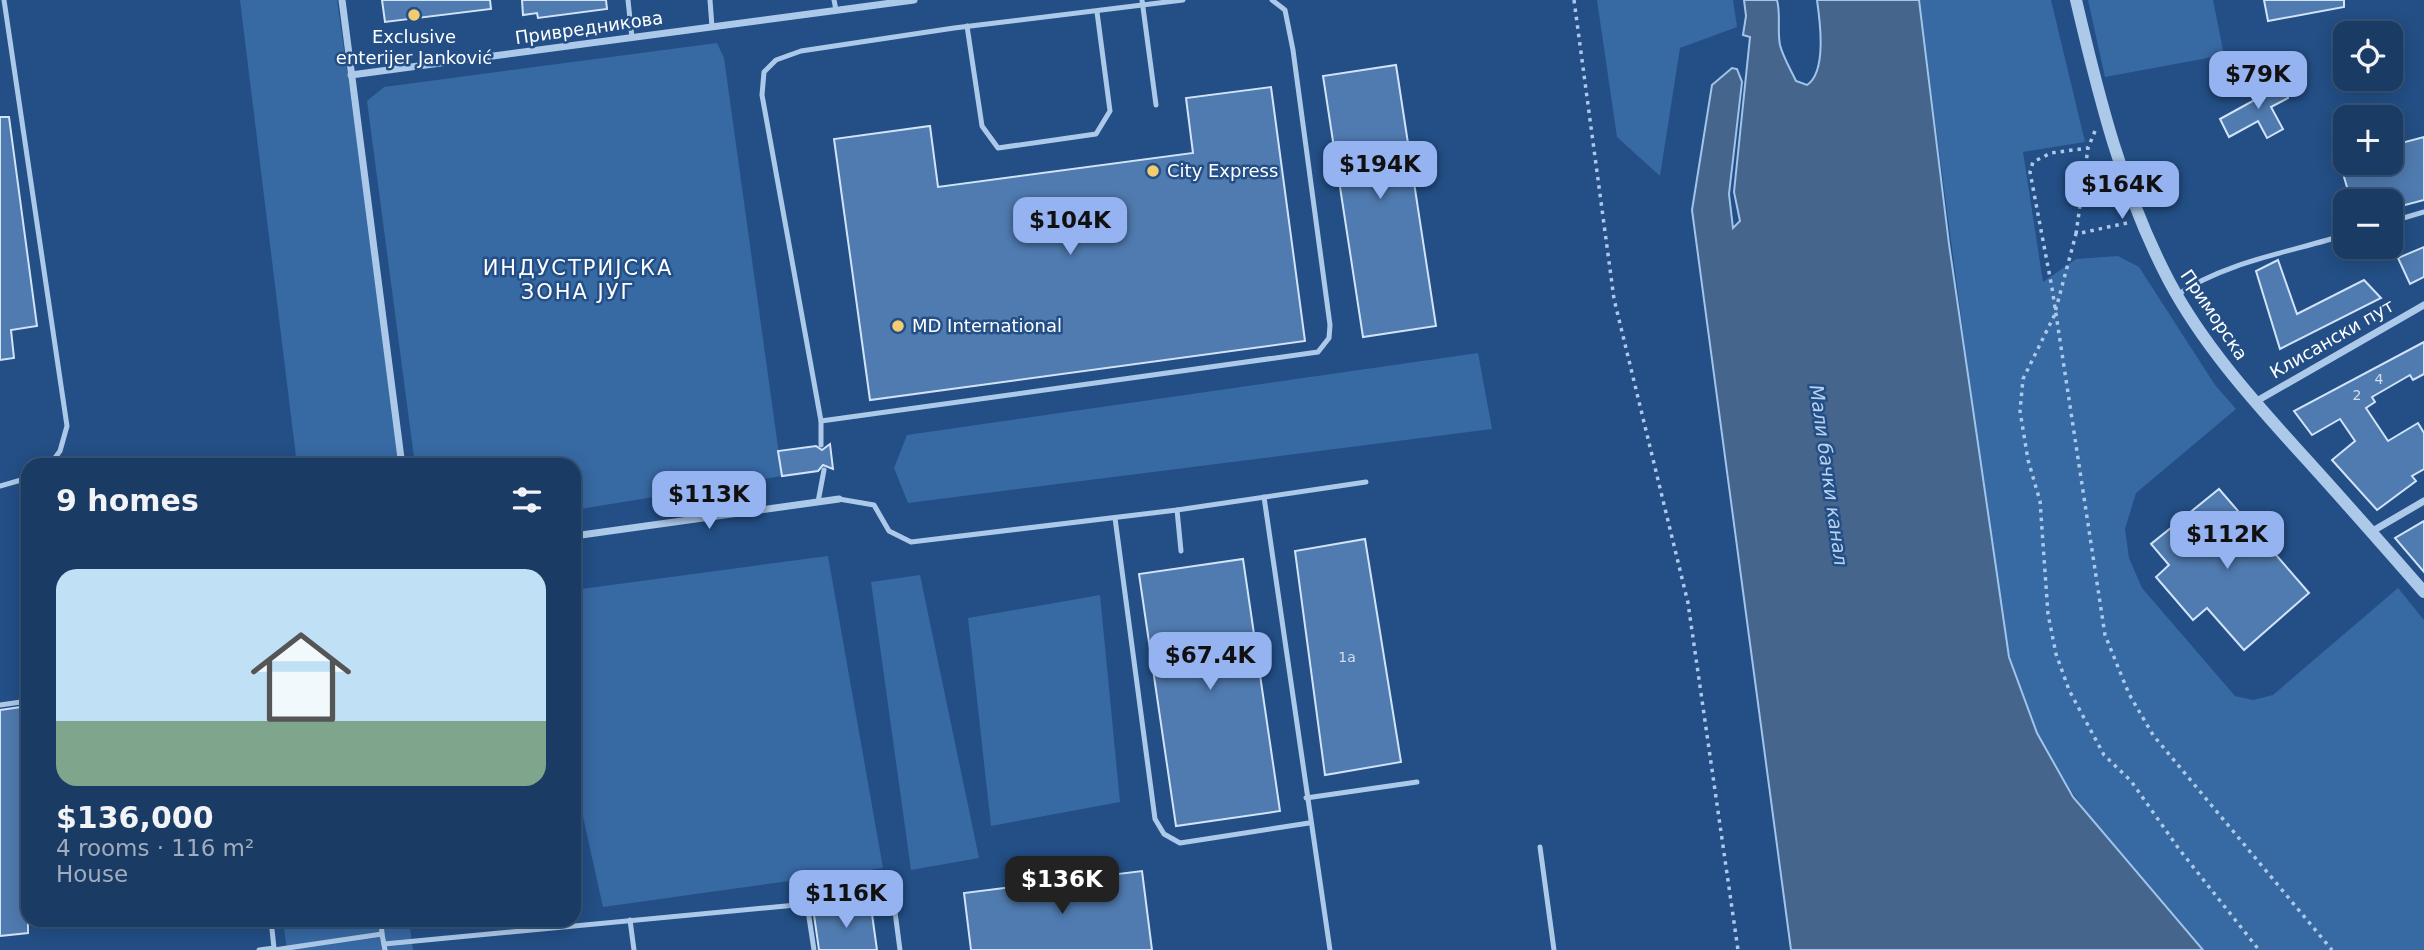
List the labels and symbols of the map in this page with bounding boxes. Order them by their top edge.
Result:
marker: Exclusive enterijer Janković [406,7,422,23]
street label: Привредникова [514,7,664,48]
place label: Exclusive enterijer Janković [336,26,492,68]
pin: $79K [2217,52,2299,111]
pin: $194K [1331,142,1429,201]
place label: City Express [1167,160,1278,181]
pin: $164K [2073,162,2171,221]
marker: City Express [1145,163,1161,179]
pin: $104K [1021,198,1119,257]
district label: ИНДУСТРИЈСКА ЗОНА ЈУГ [483,256,673,304]
street label: Приморска [2176,266,2252,364]
street label: Клисански пут [2266,295,2398,383]
place label: MD International [912,315,1062,336]
marker: MD International [890,318,906,334]
house number: 4 [2375,371,2384,387]
water label: Мали бачки канал [1805,383,1853,567]
house number: 2 [2353,387,2361,403]
pin: $113K [660,472,758,531]
pin: $112K [2178,512,2276,571]
pin: $67.4K [1153,632,1267,692]
house number: 1a [1338,649,1356,665]
pin: $136K [1013,856,1111,916]
pin: $116K [797,870,895,930]

